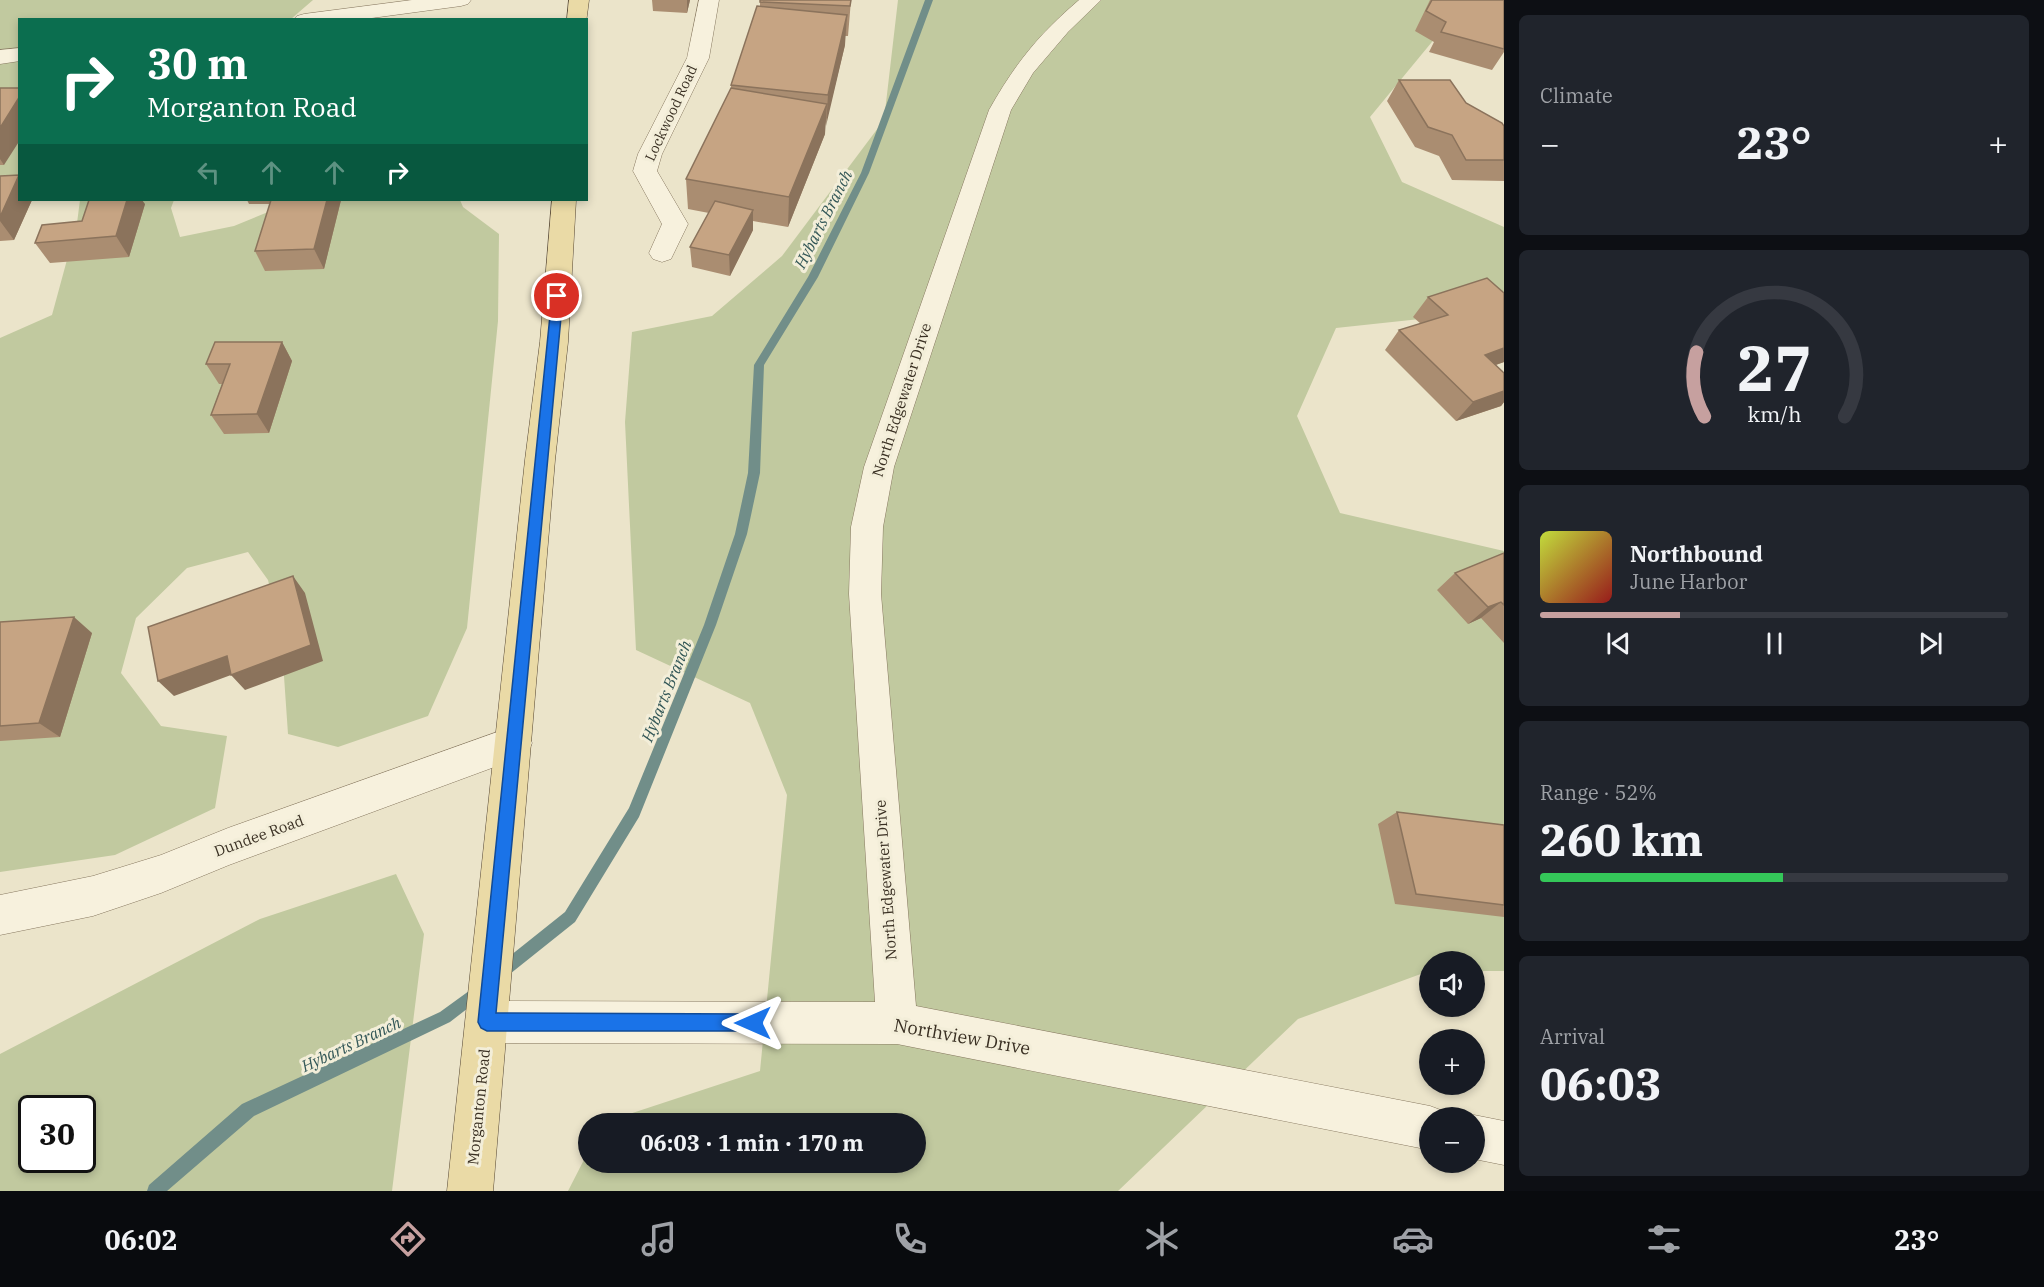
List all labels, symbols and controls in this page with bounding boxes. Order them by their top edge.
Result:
text: 30 m [147,36,248,91]
icon: right [48,42,126,120]
street label: Lockwood Road [641,62,701,164]
text: Climate [1540,82,1613,109]
text: Morganton Road [147,89,357,124]
text: 23° [1736,113,1812,171]
text: − [1540,122,1560,165]
text: + [1988,122,2008,165]
icon: left [192,156,225,189]
icon: ahead [255,156,288,189]
icon: ahead [318,156,351,189]
icon: right [381,156,414,189]
water label: Hybarts Branch [789,166,856,272]
pin [531,270,582,321]
icon: arrive [540,279,573,312]
street label: North Edgewater Drive [868,321,935,479]
text: 27 [1737,327,1811,408]
text: km/h [1747,401,1801,429]
text: Northbound [1630,539,1763,568]
text: June Harbor [1630,568,1747,595]
icon: previous [1602,627,1635,660]
icon: pause [1758,627,1791,660]
icon: next [1914,627,1947,660]
water label: Hybarts Branch [636,637,695,746]
text: Range · 52% [1540,779,1657,806]
street label: North Edgewater Drive [870,799,901,961]
text: 260 km [1540,810,1703,868]
street label: Dundee Road [211,811,306,861]
map controls [1419,951,1485,1173]
button: sound [1419,951,1485,1017]
position arrow [721,991,785,1055]
water label: Hybarts Branch [297,1012,404,1076]
street label: Northview Drive [892,1013,1032,1060]
text: Arrival [1540,1023,1605,1050]
button: + [1419,1029,1485,1095]
street label: Morganton Road [463,1048,494,1166]
text: 06:03 [1540,1054,1662,1112]
speed limit sign: 30 [18,1095,96,1173]
button: − [1419,1107,1485,1173]
text: 06:03 · 1 min · 170 m [640,1128,864,1157]
icon: directions [387,1218,429,1260]
icon: music [638,1218,680,1260]
icon: phone [889,1218,931,1260]
icon: climate [1141,1218,1183,1260]
icon: car [1392,1218,1434,1260]
icon: filters [1643,1218,1685,1260]
text: 06:02 [105,1222,178,1257]
text: 23° [1894,1222,1939,1257]

